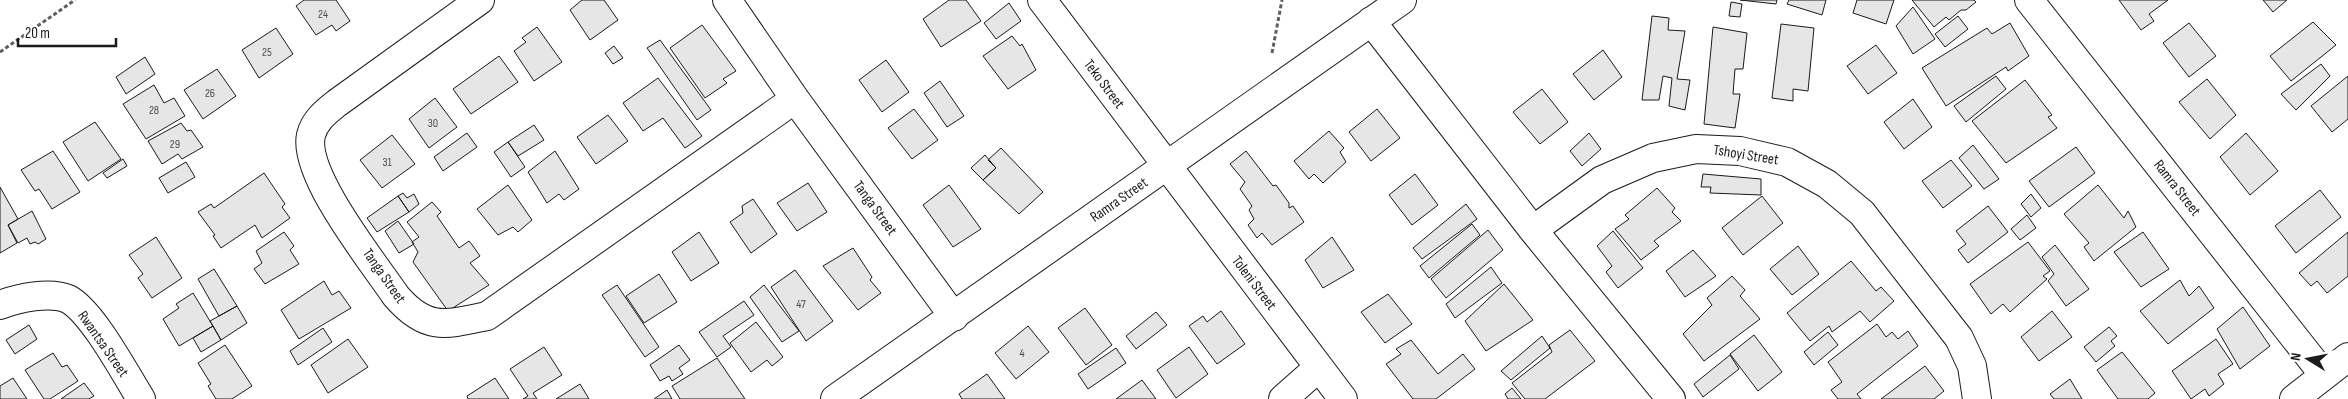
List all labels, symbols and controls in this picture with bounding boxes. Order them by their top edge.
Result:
house number: 24 [318,7,328,22]
scale bar [18,15,115,47]
text: 20 m [25,24,50,43]
house number: 25 [262,45,272,60]
street label: Teko Street [1079,56,1129,113]
house number: 26 [205,86,215,101]
house number: 28 [149,103,159,118]
house number: 30 [428,116,438,131]
house number: 29 [170,137,180,152]
street label: Tshoyi Street [1712,140,1780,170]
house number: 31 [382,155,392,170]
street label: Ramra Street [2149,156,2205,220]
street label: Ramra Street [1087,173,1152,227]
street label: Tanga Street [849,177,901,239]
street label: Tanga Street [358,245,410,308]
street label: Toleni Street [1227,252,1281,314]
house number: 47 [796,297,806,312]
street label: Rwantsa Street [73,307,133,381]
north arrow [2283,334,2333,384]
house number: 4 [1019,346,1025,361]
text: N [2287,352,2305,362]

